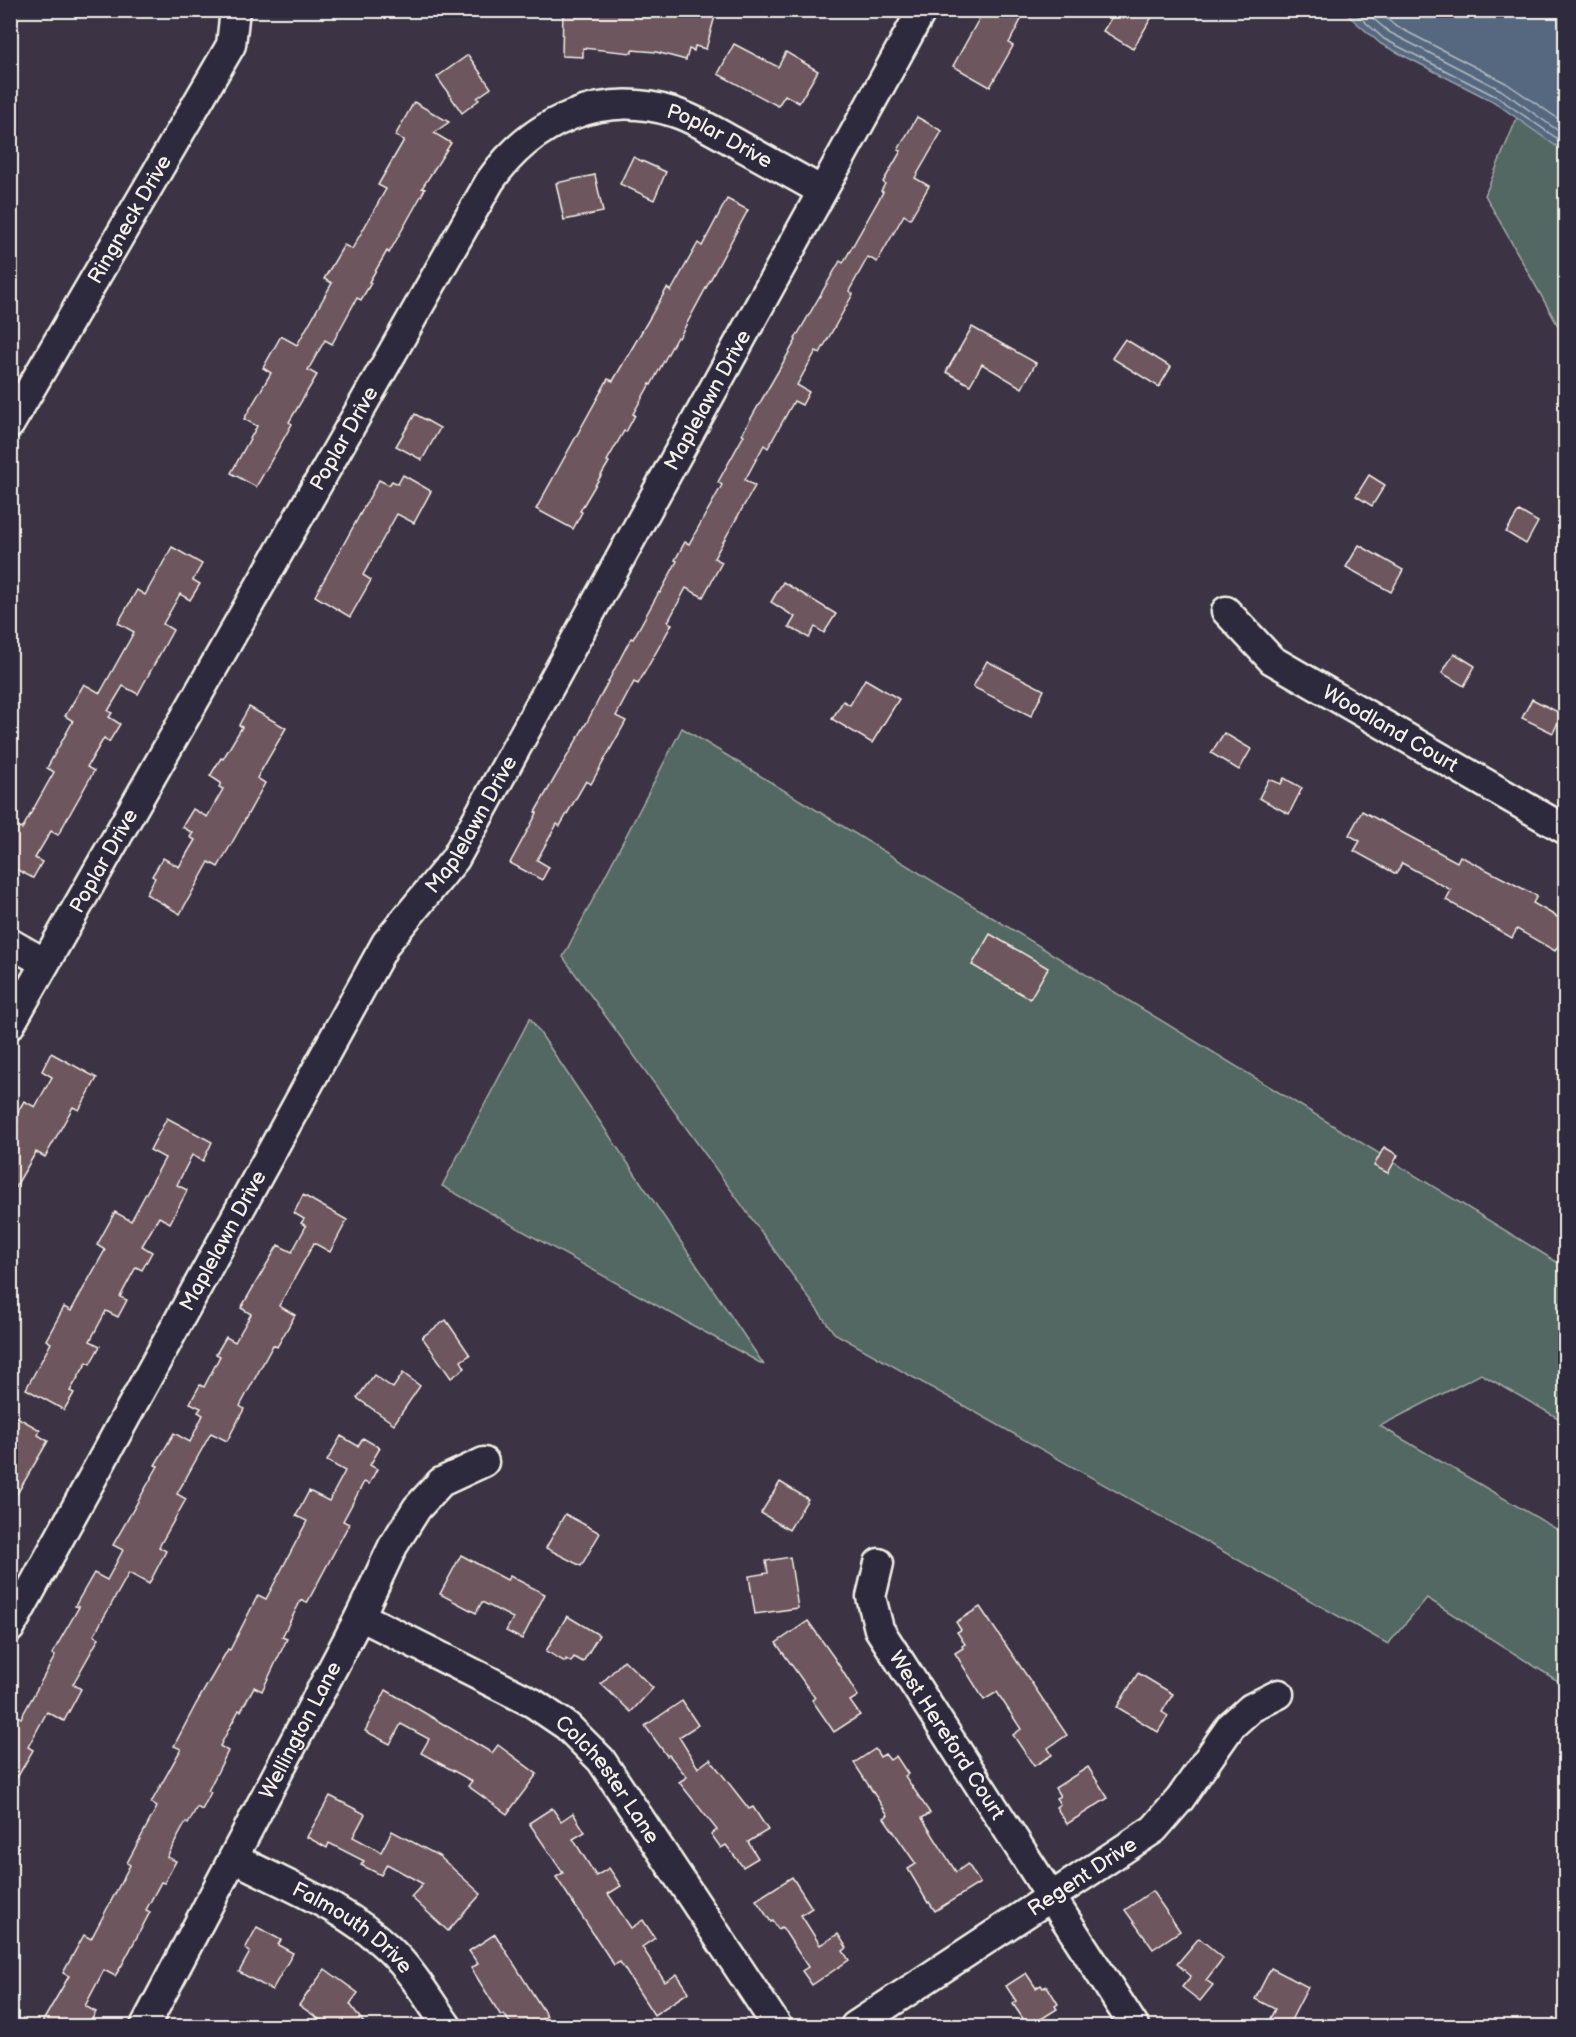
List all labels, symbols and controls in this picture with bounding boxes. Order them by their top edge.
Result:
street label: Poplar Drive [664,98,777,174]
street label: Ringneck Drive [82,150,177,288]
street label: Maplelawn Drive [659,325,756,475]
street label: Poplar Drive [304,382,383,495]
street label: Woodland Court [1318,679,1463,778]
street label: Maplelawn Drive [420,751,522,898]
street label: Poplar Drive [64,804,143,917]
street label: Maplelawn Drive [174,1166,271,1315]
street label: West Hereford Court [884,1646,1011,1825]
street label: Wellington Lane [254,1657,346,1803]
street label: Colchester Lane [551,1710,665,1848]
street label: Regent Drive [1023,1831,1141,1921]
street label: Falmouth Drive [288,1876,418,1978]

